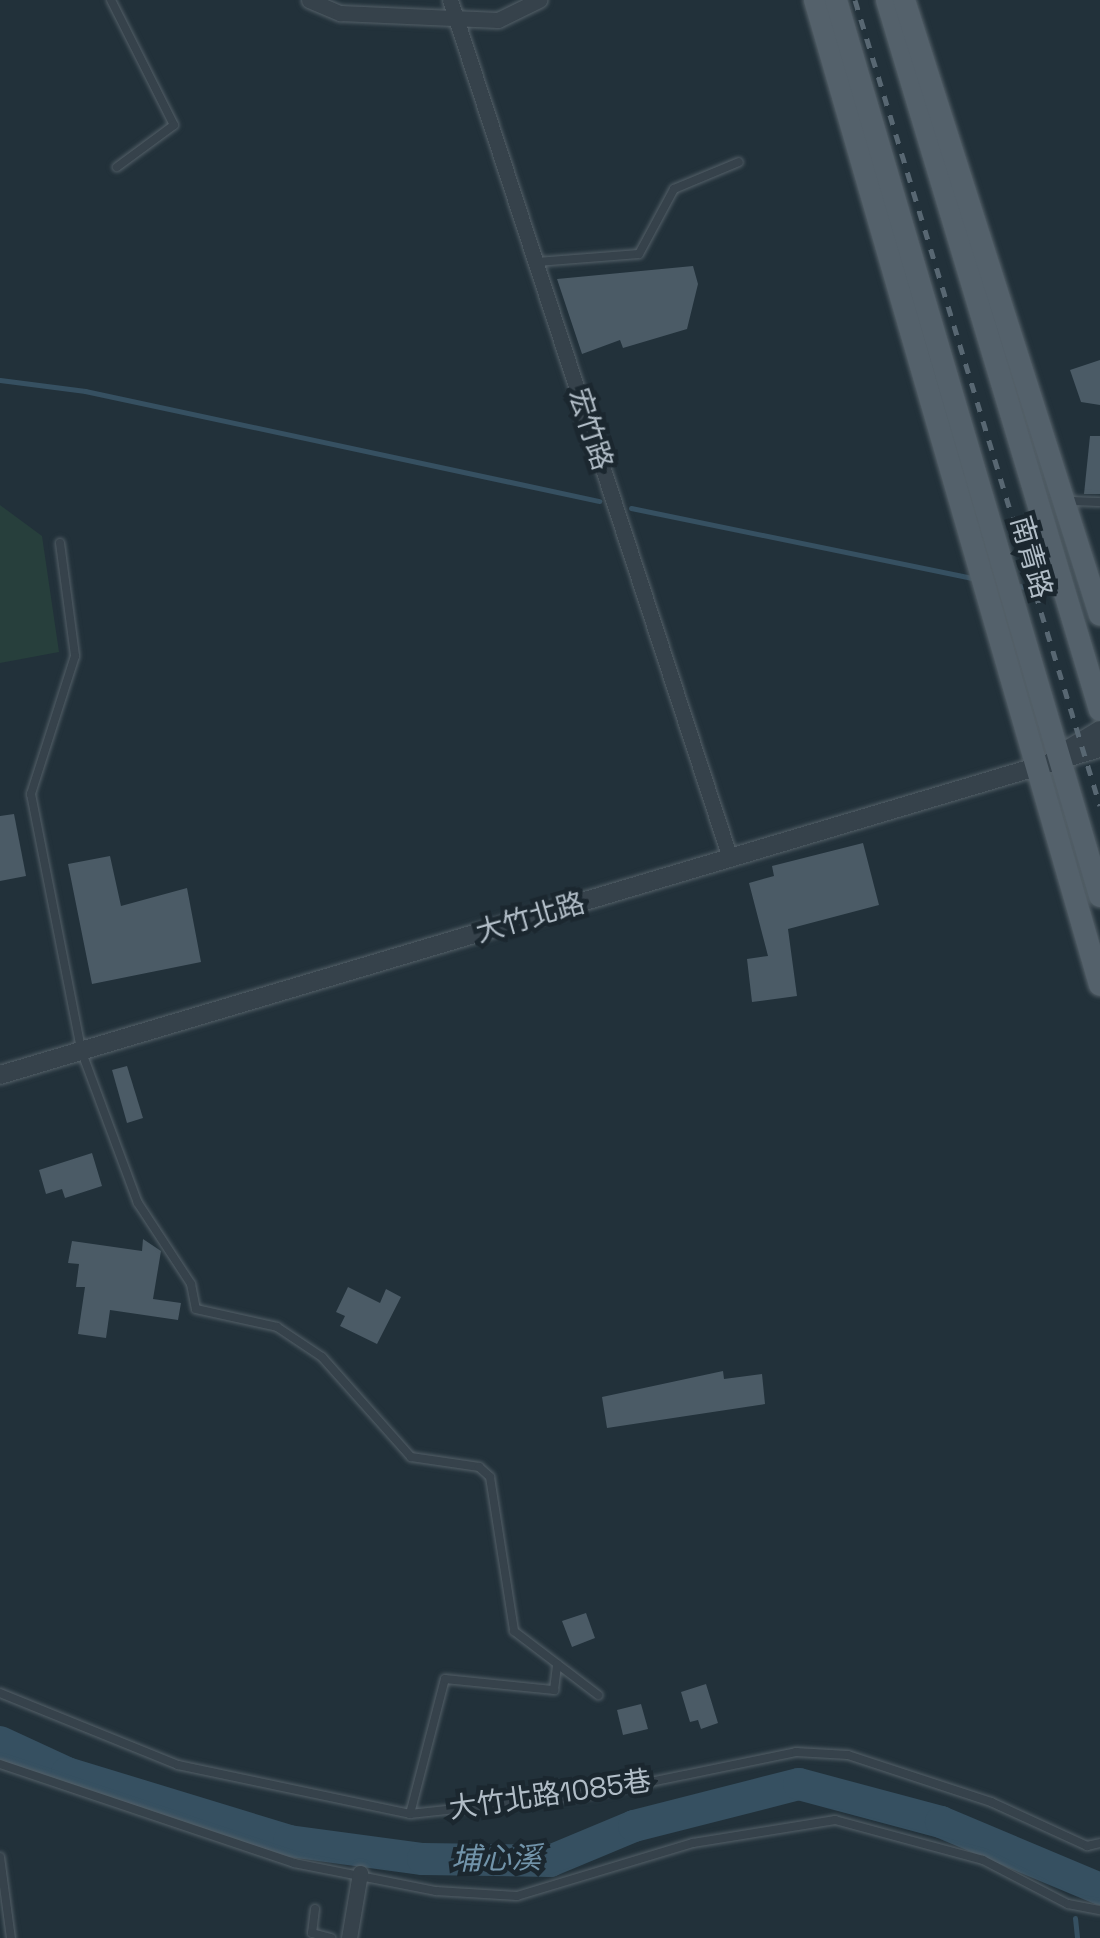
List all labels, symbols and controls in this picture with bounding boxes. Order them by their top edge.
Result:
street label: 宏竹路 [562,384,620,474]
street label: 南青路 [1004,512,1060,602]
street label: 大竹北路 [472,885,588,949]
street label: 大竹北路1085巷 [447,1763,653,1825]
water label: 埔心溪 [451,1840,541,1878]

